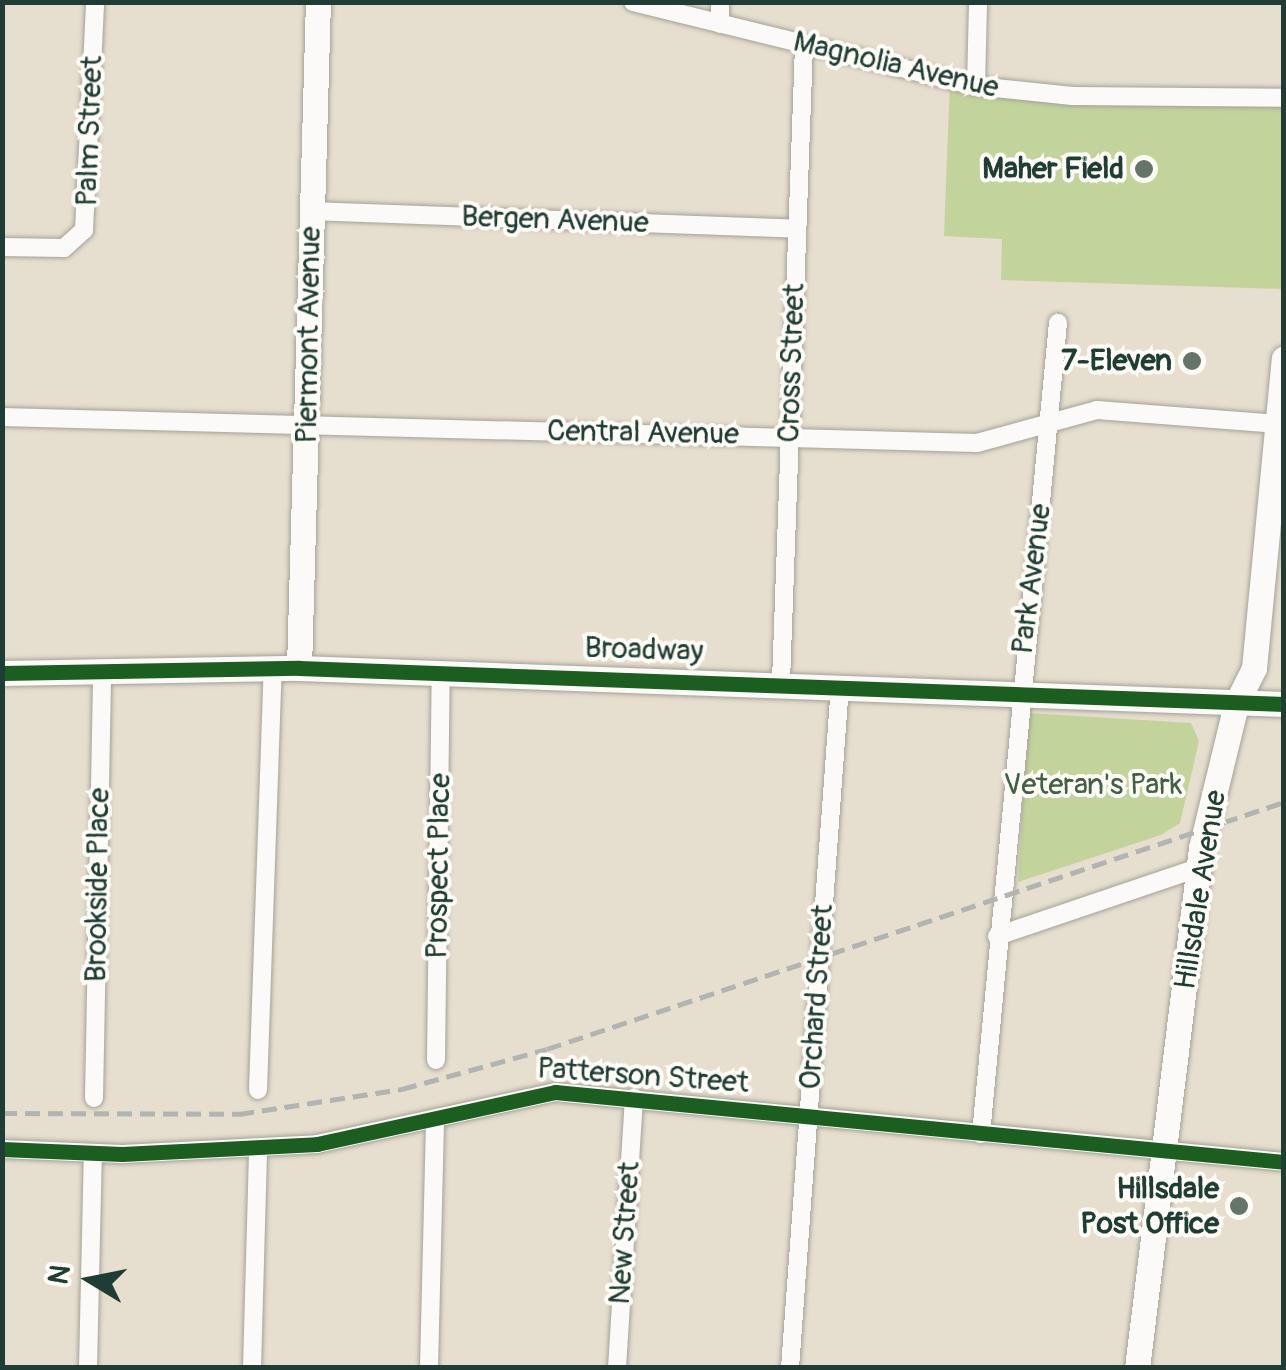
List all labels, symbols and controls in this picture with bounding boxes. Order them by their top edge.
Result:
street label: Magnolia Avenue [790,24,1002,106]
street label: Palm Street [69,55,111,207]
place label: Maher Field [982,151,1124,187]
marker: Maher Field [1133,158,1155,180]
street label: Bergen Avenue [461,199,649,241]
street label: Piermont Avenue [289,226,329,444]
street label: Cross Street [771,283,813,443]
place label: 7-Eleven [1061,343,1172,379]
marker: 7-Eleven [1181,350,1203,372]
street label: Central Avenue [547,413,739,453]
street label: Park Avenue [1005,502,1059,656]
street label: Broadway [584,630,704,670]
park label: Veteran's Park [1004,767,1182,803]
street label: Prospect Place [419,773,459,959]
street label: Brookside Place [78,787,118,983]
street label: Hillsdale Avenue [1167,788,1235,992]
street label: Orchard Street [793,903,841,1091]
street label: Patterson Street [536,1051,750,1101]
street label: New Street [602,1160,648,1306]
place label: Hillsdale Post Office [1080,1171,1219,1242]
marker: Hillsdale Post Office [1228,1195,1250,1217]
north arrow [40,1230,140,1330]
text: N [41,1262,79,1287]

